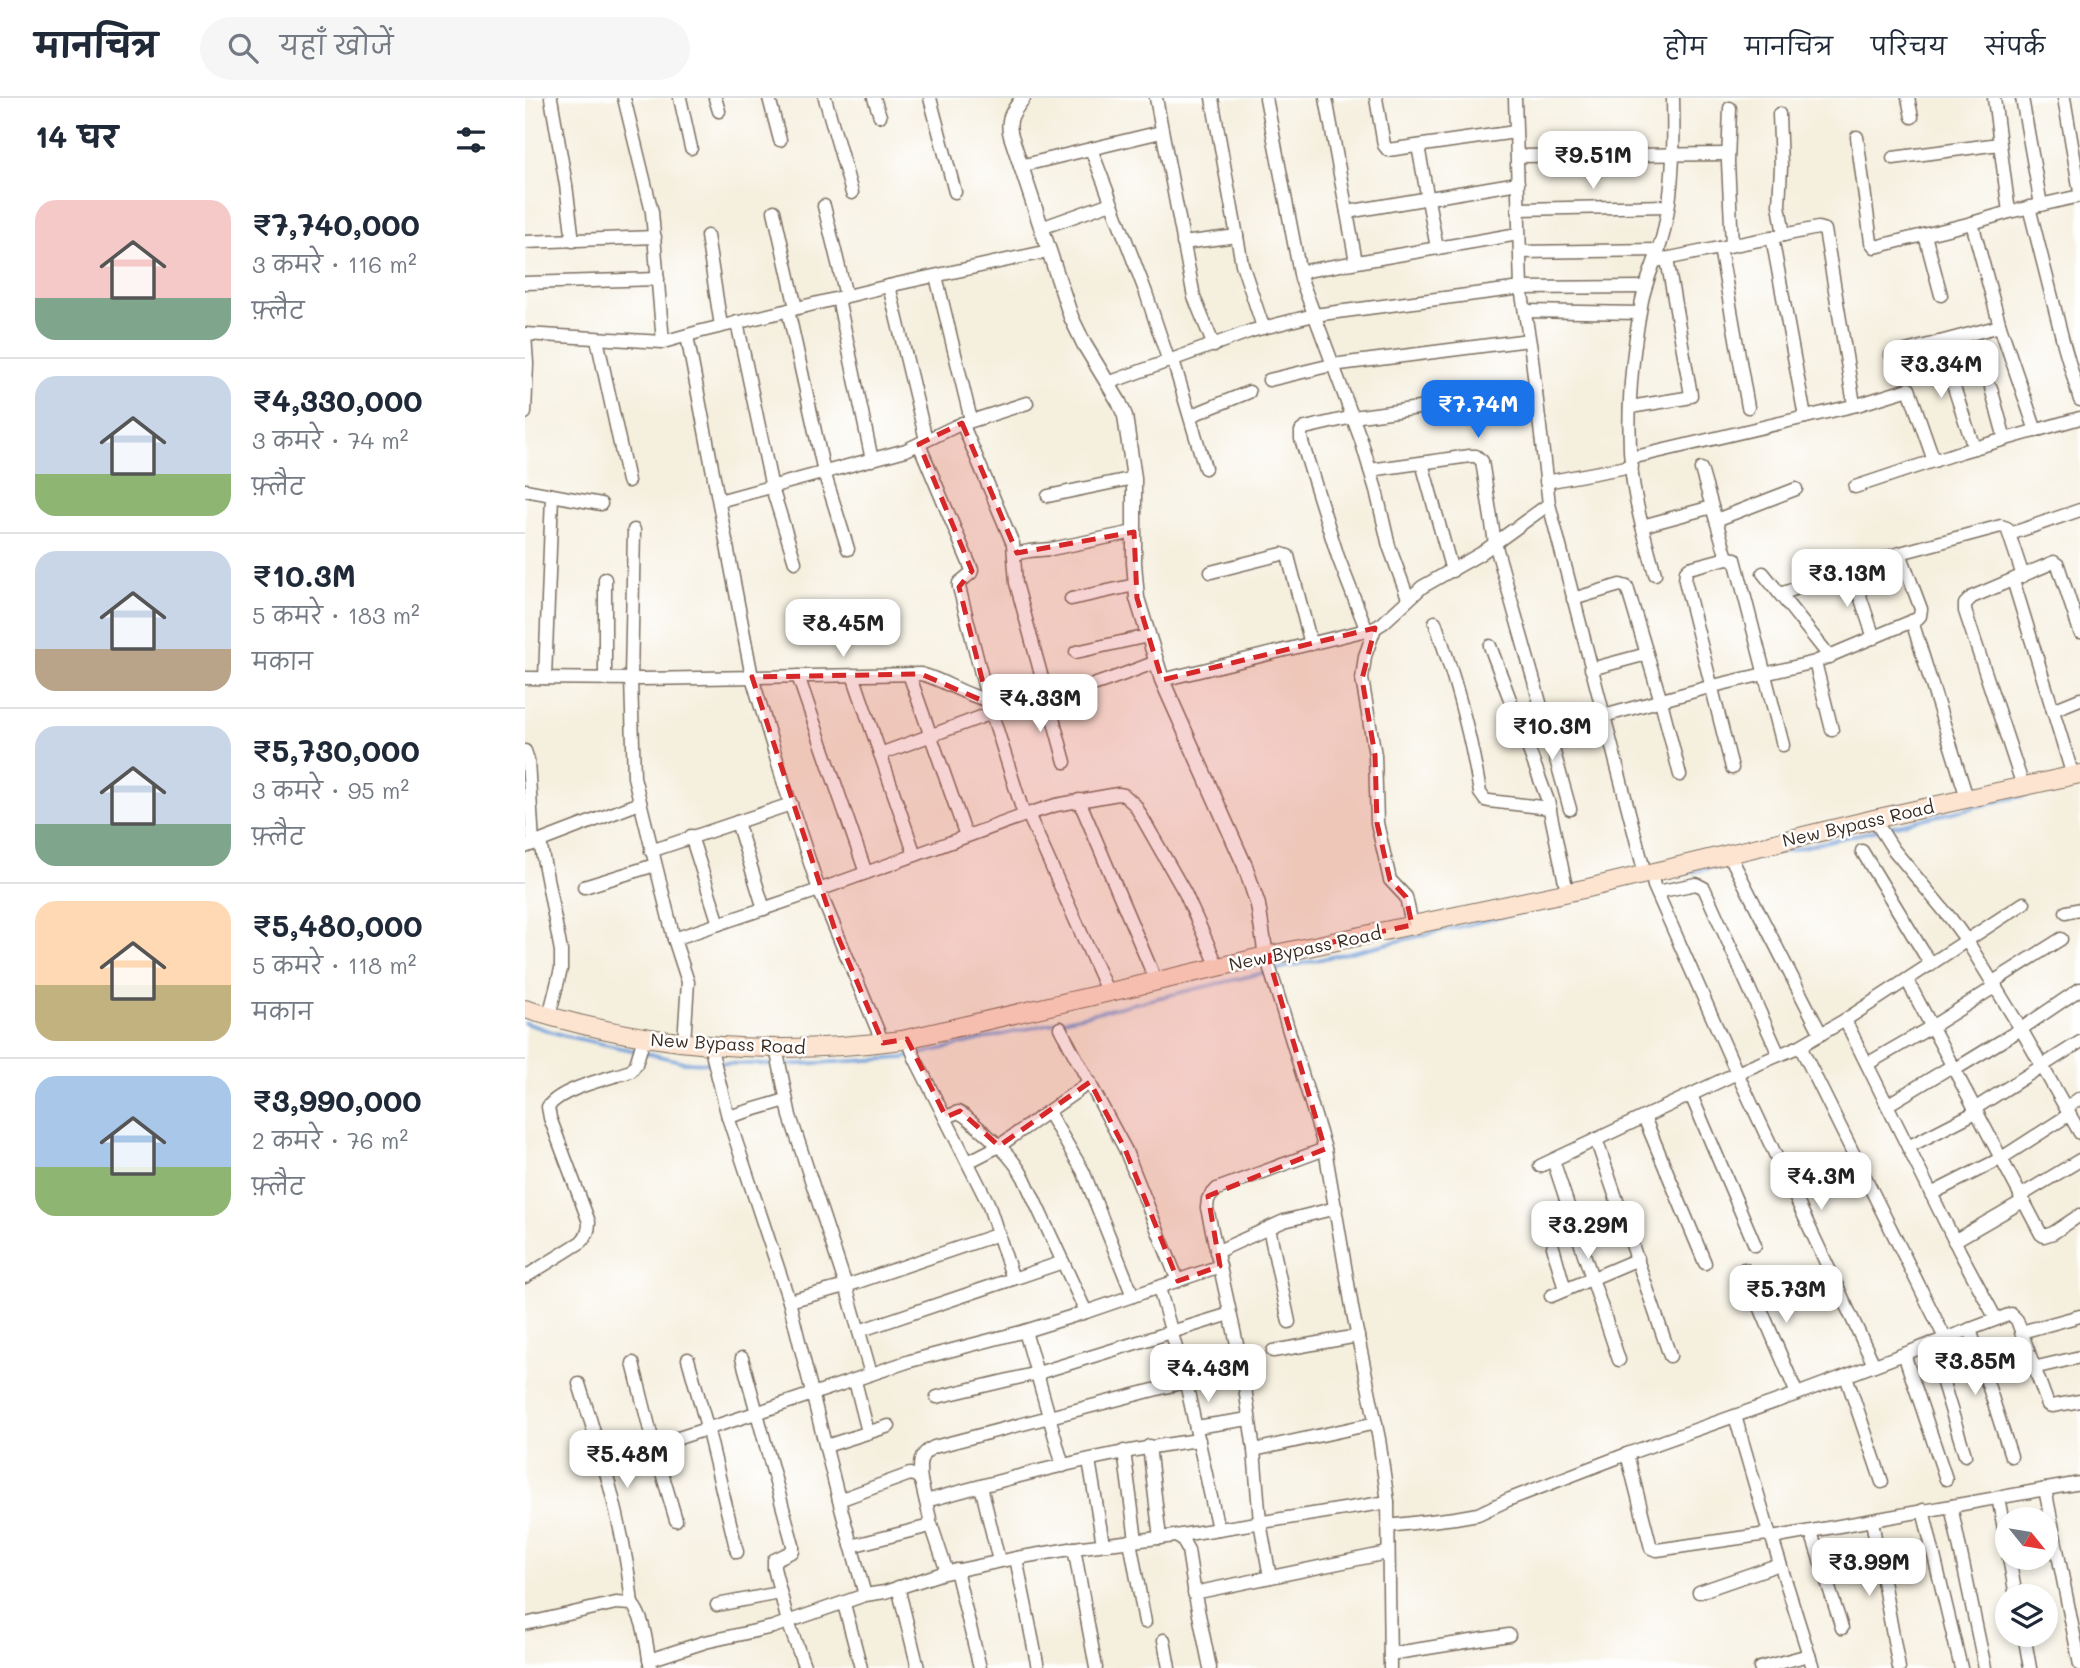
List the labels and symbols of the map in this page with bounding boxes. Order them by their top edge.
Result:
pin: ₹9.51M [1536,132,1650,191]
pin: ₹3.34M [1884,341,1998,400]
pin: ₹7.74M [1421,380,1535,440]
pin: ₹3.13M [1790,550,1904,609]
pin: ₹8.45M [786,600,900,659]
pin: ₹4.33M [983,674,1097,734]
pin: ₹10.3M [1495,702,1609,762]
street label: New Bypass Road [1780,794,1936,852]
street label: New Bypass Road [1227,920,1383,976]
street label: New Bypass Road [650,1027,806,1059]
pin: ₹4.3M [1772,1152,1870,1212]
pin: ₹3.29M [1531,1202,1645,1261]
pin: ₹5.73M [1729,1266,1843,1325]
pin: ₹3.85M [1918,1338,2032,1397]
pin: ₹4.43M [1151,1344,1265,1404]
pin: ₹5.48M [570,1430,684,1490]
north arrow [1995,1507,2058,1570]
pin: ₹3.99M [1812,1538,1926,1598]

